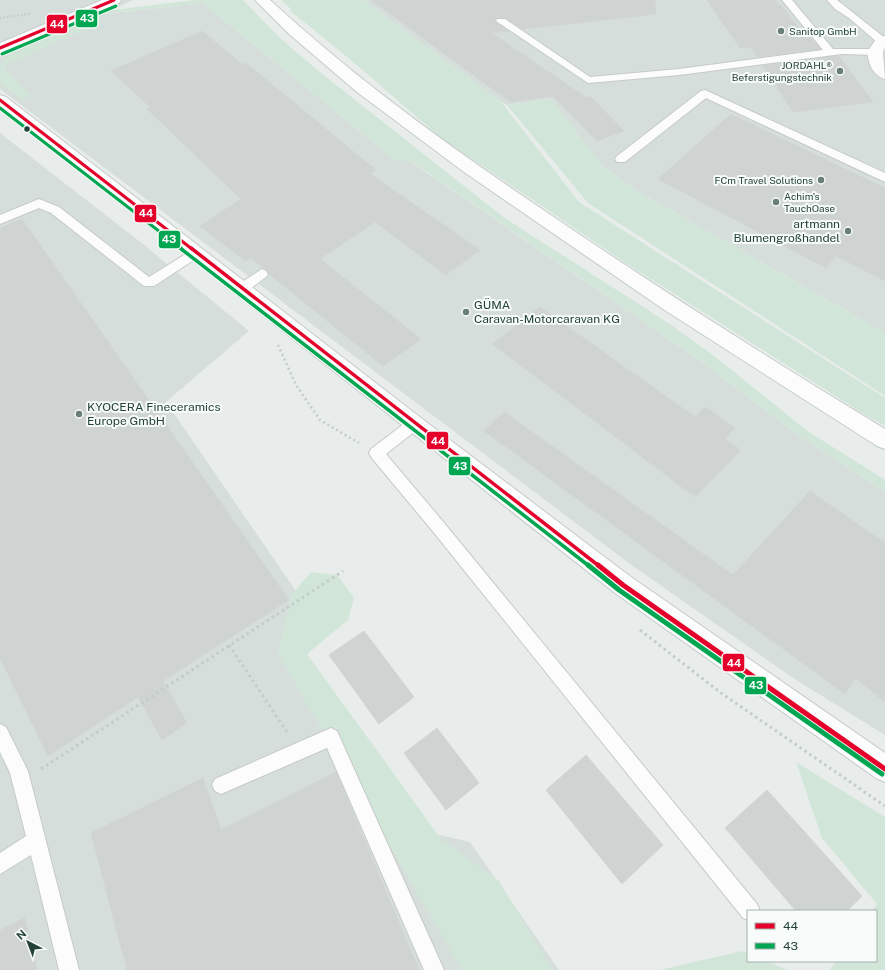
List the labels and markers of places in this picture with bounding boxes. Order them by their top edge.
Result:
place label: Sanitop GmbH [789,25,857,37]
marker: Sanitop GmbH [776,26,786,36]
place label: JORDAHL® Beferstigungstechnik [732,59,832,83]
marker: JORDAHL® Beferstigungstechnik [835,66,845,76]
unlabelled marker [22,124,32,134]
place label: FCm Travel Solutions [715,174,813,186]
marker: FCm Travel Solutions [816,175,826,185]
place label: Achim's TauchOase [784,190,836,214]
marker: Achim's TauchOase [771,197,781,207]
place label: artmann Blumengroßhandel [733,217,840,245]
marker: artmann Blumengroßhandel [843,226,853,236]
place label: GÜMA Caravan-Motorcaravan KG [474,298,620,326]
marker: GÜMA Caravan-Motorcaravan KG [461,307,471,317]
place label: KYOCERA Fineceramics Europe GmbH [87,400,221,428]
marker: KYOCERA Fineceramics Europe GmbH [74,409,84,419]

